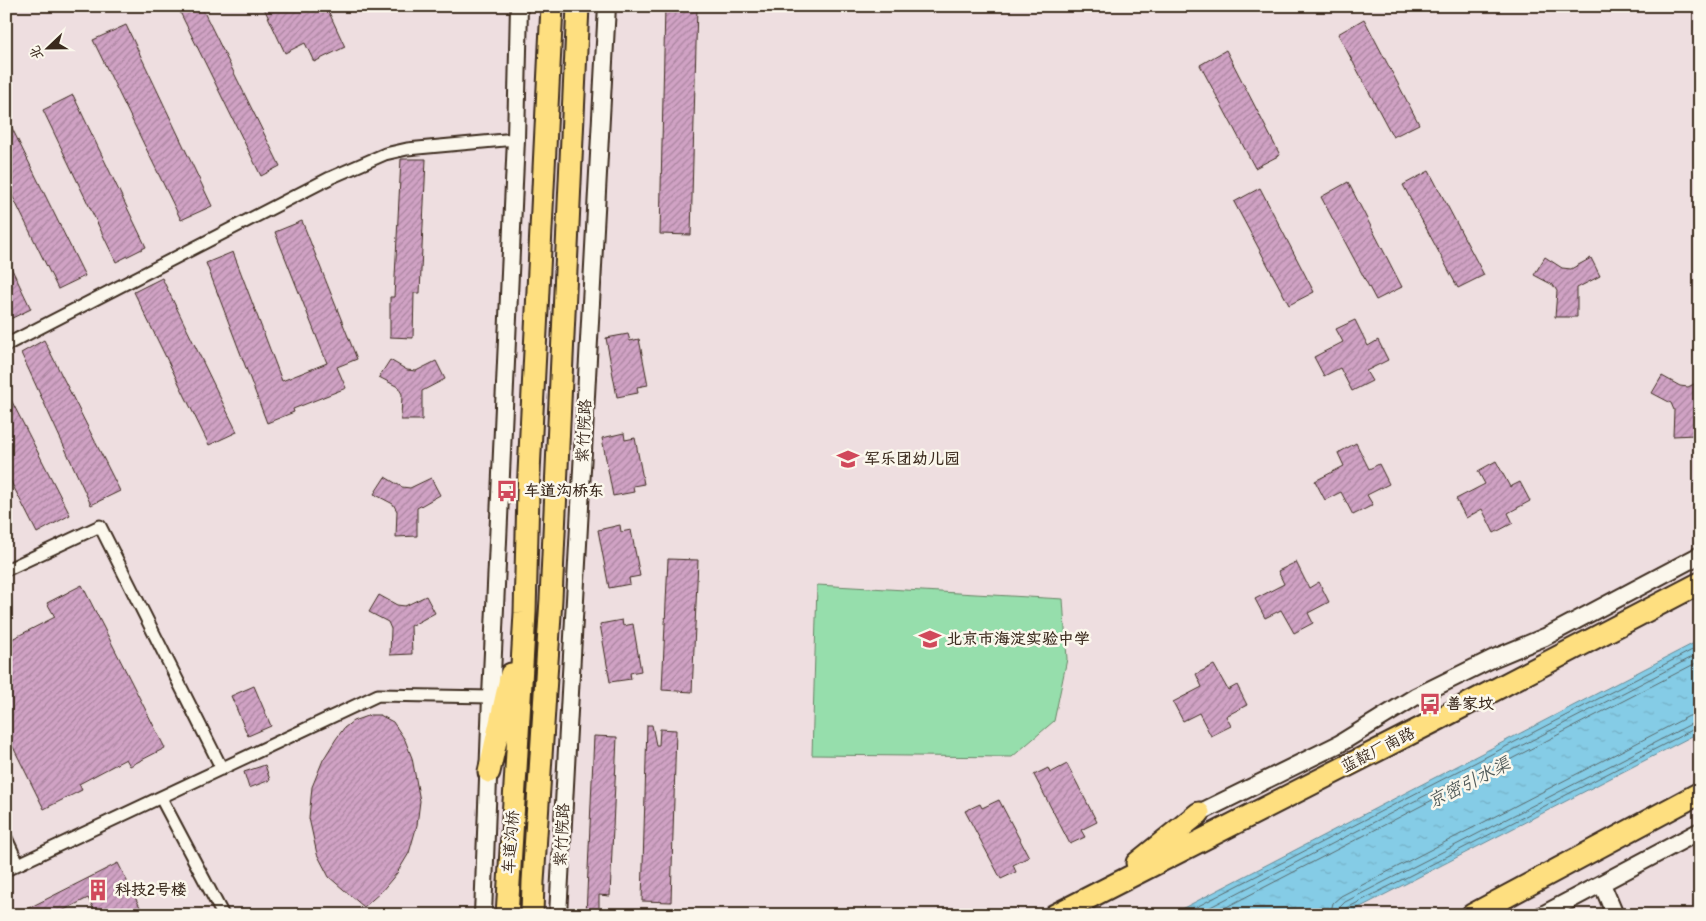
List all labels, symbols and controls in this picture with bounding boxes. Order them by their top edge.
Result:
north arrow [22,22,72,72]
text: 北 [26,43,47,62]
street label: 紫竹院路 [573,399,595,463]
school or university icon: 军乐团幼儿园 [835,446,861,472]
place label: 军乐团幼儿园 [864,450,960,468]
bus stop icon: 车道沟桥东 [494,478,520,504]
place label: 车道沟桥东 [524,482,604,500]
school or university icon: 北京市海淀实验中学 [917,626,943,652]
place label: 北京市海淀实验中学 [946,630,1090,648]
bus stop icon: 善家坟 [1417,691,1443,717]
place label: 善家坟 [1446,695,1494,713]
street label: 蓝靛厂南路 [1338,724,1418,776]
water label: 京密引水渠 [1424,752,1516,813]
street label: 紫竹院路 [551,803,573,867]
street label: 车道沟桥 [500,809,522,875]
building icon: 科技2号楼 [85,877,111,903]
place label: 科技2号楼 [115,881,187,899]

